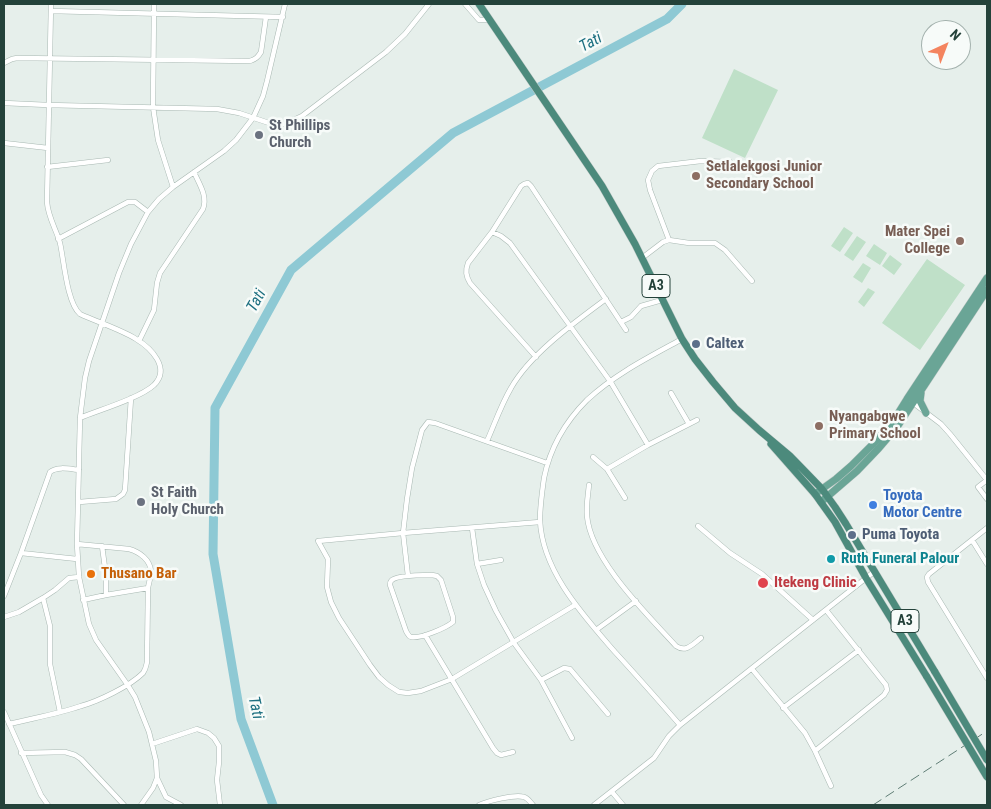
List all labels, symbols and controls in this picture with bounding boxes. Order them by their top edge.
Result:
north arrow [921,20,971,70]
text: N [947,26,964,44]
water label: Tati [576,29,606,57]
place label: St Phillips Church [269,117,330,152]
marker: St Phillips Church [253,129,265,141]
place label: Setlalekgosi Junior Secondary School [706,158,822,193]
marker: Setlalekgosi Junior Secondary School [690,170,702,182]
place label: Mater Spei College [885,223,950,258]
marker: Mater Spei College [954,235,966,247]
road number: A3 [642,274,670,298]
water label: Tati [243,286,271,316]
place label: Caltex [706,335,744,353]
marker: Caltex [690,338,702,350]
place label: Nyangabgwe Primary School [829,408,921,443]
marker: Nyangabgwe Primary School [813,420,825,432]
place label: St Faith Holy Church [151,484,224,519]
place label: Toyota Motor Centre [883,487,962,522]
marker: St Faith Holy Church [135,496,147,508]
marker: Toyota Motor Centre [867,499,879,511]
place label: Puma Toyota [862,526,939,544]
marker: Puma Toyota [846,529,858,541]
place label: Ruth Funeral Palour [841,550,959,568]
marker: Ruth Funeral Palour [825,553,837,565]
place label: Thusano Bar [101,565,177,583]
marker: Thusano Bar [85,568,97,580]
place label: Itekeng Clinic [774,574,857,592]
marker: Itekeng Clinic [756,576,770,590]
road number: A3 [891,610,919,632]
water label: Tati [243,695,267,721]

